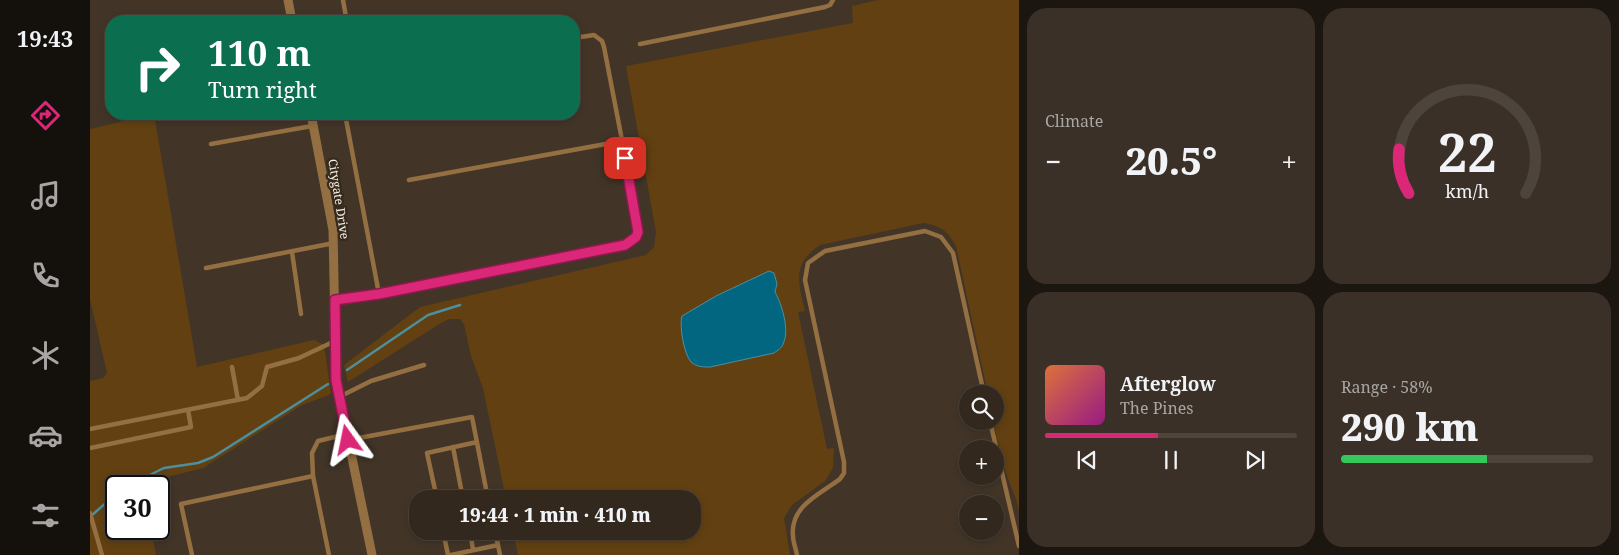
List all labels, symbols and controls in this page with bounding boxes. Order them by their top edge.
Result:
text: 19:43 [17,23,73,53]
text: 110 m [208,29,311,76]
icon: right [125,35,190,100]
text: Turn right [208,74,317,104]
icon: directions [28,98,63,133]
text: Climate [1045,110,1103,132]
text: 22 [1438,116,1496,187]
text: 20.5° [1125,134,1217,186]
pin [604,137,646,179]
text: − [1045,142,1061,180]
text: + [1281,142,1297,180]
icon: arrive [611,144,639,172]
street label: Citygate Drive [324,158,354,240]
icon: music [28,178,63,213]
text: km/h [1445,179,1489,203]
icon: phone [28,258,63,293]
icon: climate [28,338,63,373]
text: Afterglow [1120,371,1216,397]
text: Range · 58% [1341,376,1433,398]
map controls [959,385,1004,540]
button: search [959,385,1004,430]
text: The Pines [1120,397,1194,419]
text: 290 km [1341,400,1479,452]
position arrow [321,413,373,465]
icon: car [28,418,63,453]
button: + [959,440,1004,485]
icon: previous [1073,446,1101,474]
icon: pause [1157,446,1185,474]
icon: next [1241,446,1269,474]
speed limit sign: 30 [105,475,170,540]
button: − [959,495,1004,540]
icon: filters [28,498,63,533]
text: 19:44 · 1 min · 410 m [459,502,651,528]

